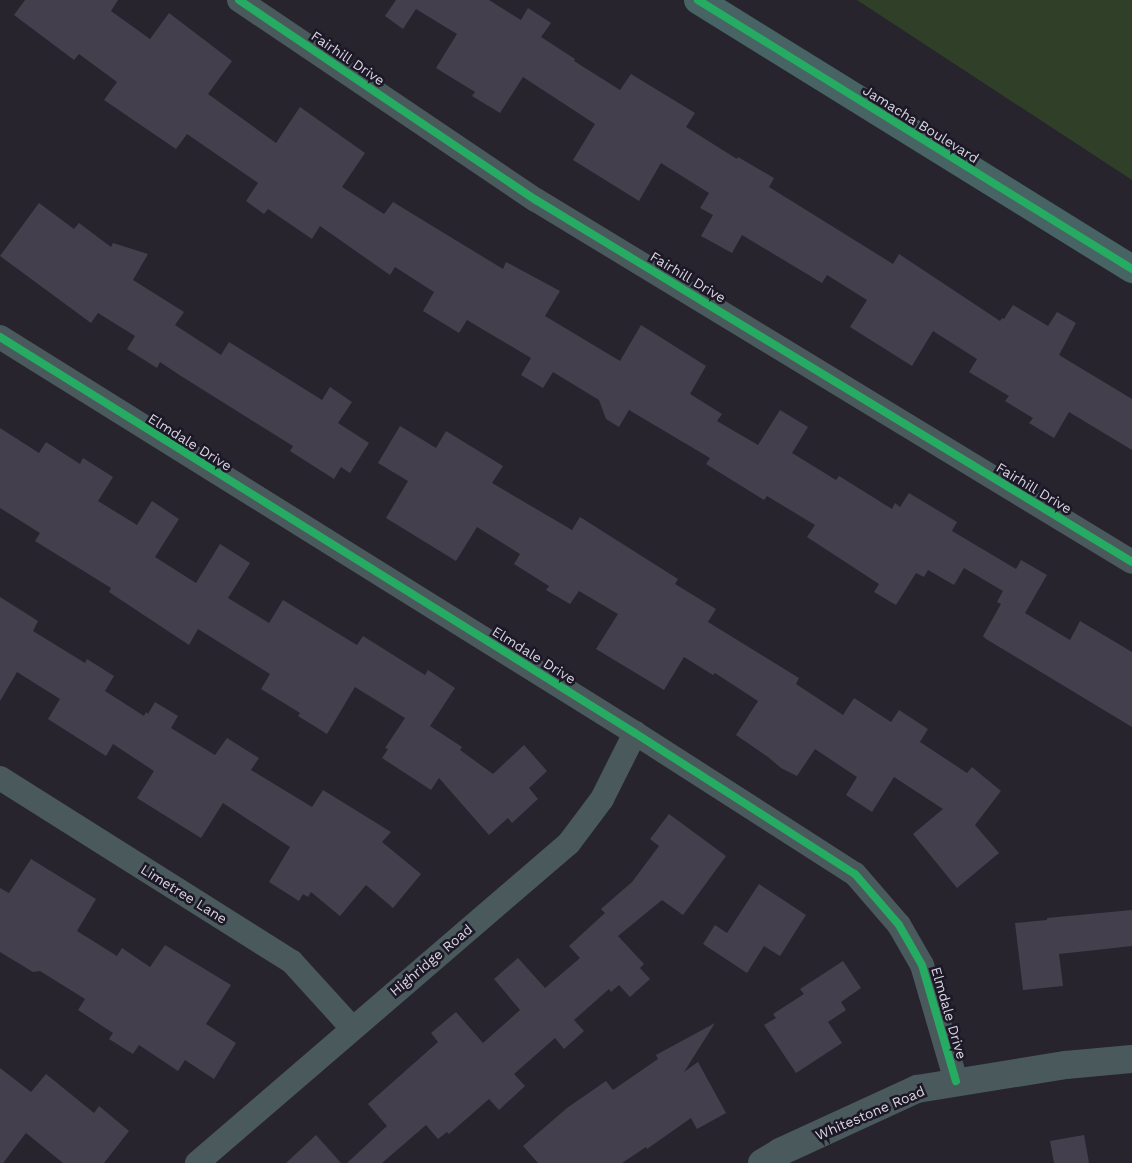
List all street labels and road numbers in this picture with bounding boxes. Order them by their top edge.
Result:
street label: Fairhill Drive [308,27,388,89]
street label: Jamacha Boulevard [860,81,982,167]
street label: Fairhill Drive [647,248,729,306]
street label: Elmdale Drive [145,410,235,474]
street label: Fairhill Drive [993,459,1075,517]
street label: Elmdale Drive [489,623,579,687]
street label: Limetree Lane [138,861,230,927]
street label: Highridge Road [386,921,476,999]
street label: Elmdale Drive [928,965,970,1061]
street label: Whitestone Road [813,1082,927,1144]

